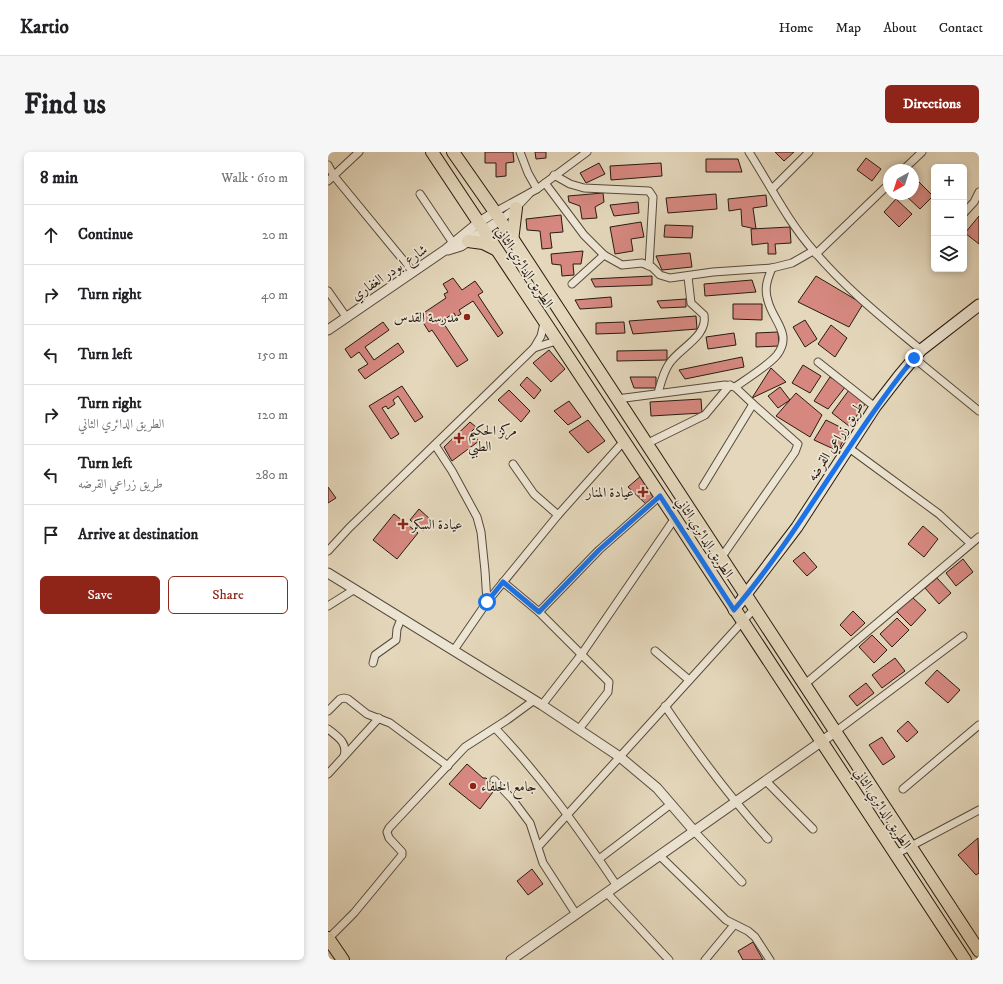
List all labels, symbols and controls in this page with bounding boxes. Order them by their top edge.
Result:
text: Kartio [20,16,69,39]
text: Home [779,19,813,37]
text: Map [835,19,861,37]
text: About [883,19,917,37]
text: Contact [939,19,983,37]
button: Directions [885,85,979,123]
text: Find us [24,87,106,122]
north arrow [883,164,919,200]
map controls [931,164,967,272]
button: + [931,164,967,200]
text: 8 min [40,167,78,189]
text: Walk · 610 m [221,170,288,186]
button: − [931,200,967,236]
icon: ahead [40,224,62,246]
street label: الطريق الدائري الثاني [490,224,557,313]
text: Continue [78,225,133,244]
text: 20 m [262,227,288,243]
button: layers [931,236,967,272]
street label: شارع ابودر الغفاري [348,241,432,307]
icon: right [40,284,62,306]
text: Turn right [78,285,141,304]
text: 40 m [261,287,288,303]
place label: مدرسة القدس [394,309,459,327]
marker: مدرسة القدس [462,312,472,322]
icon: left [40,344,62,366]
text: Turn left [78,345,132,364]
text: 150 m [257,347,288,363]
route end [905,349,923,367]
text: Turn right [78,394,141,413]
street label: طريق زراعي القرضه [803,398,870,486]
icon: right [40,404,62,426]
text: 120 m [257,407,288,423]
text: الطريق الدائري الثاني [78,416,164,432]
place label: مركز الحكيم الطبي [468,422,517,459]
marker: مركز الحكيم الطبي [453,432,465,444]
text: Turn left [78,454,132,473]
icon: left [40,464,62,486]
text: 280 m [256,467,288,483]
text: طريق زراعي القرضه [78,476,163,492]
place label: عيادة المنار [584,484,634,502]
marker: عيادة المنار [637,486,649,498]
street label: الطريق الدائري الثاني [670,494,737,583]
place label: عيادة السكر [410,516,462,534]
marker: عيادة السكر [397,518,409,530]
icon: arrive [40,524,62,546]
text: Arrive at destination [78,525,198,544]
button: Save [40,576,160,614]
button: Share [168,576,288,614]
route start [478,593,496,611]
street label: الطريق الدائري الثاني [848,765,915,854]
place label: جامع الخلفاء [481,778,537,800]
marker: جامع الخلفاء [468,781,478,791]

